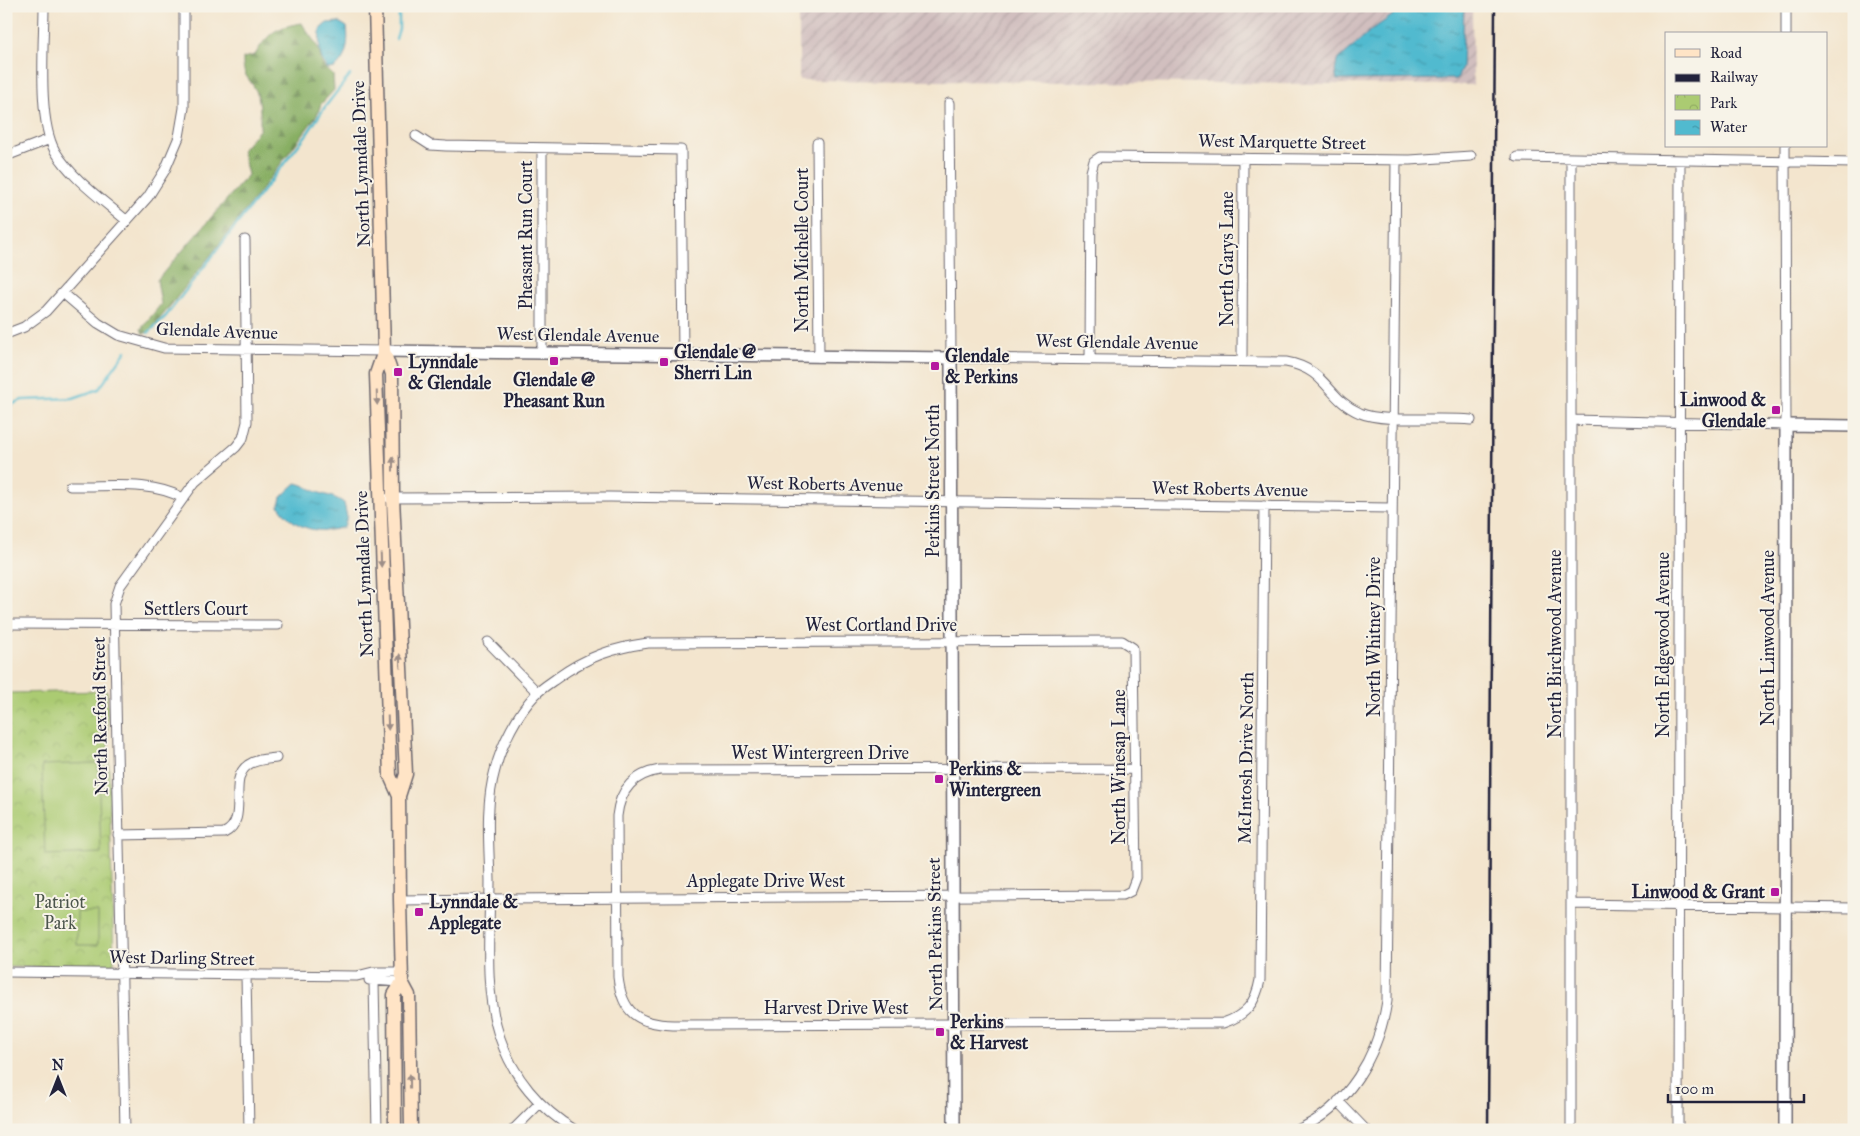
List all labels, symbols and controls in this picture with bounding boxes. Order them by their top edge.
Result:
legend [1665,32,1828,148]
text: Road [1710,44,1742,62]
text: Railway [1710,68,1759,86]
street label: North Lynndale Drive [347,80,375,248]
text: Park [1710,94,1737,112]
text: Water [1710,118,1747,136]
street label: West Marquette Street [1198,130,1367,155]
street label: Pheasant Run Court [515,160,537,310]
street label: North Michelle Court [791,167,813,332]
street label: North Garys Lane [1216,191,1238,327]
street label: Glendale Avenue [156,318,278,344]
street label: West Glendale Avenue [496,323,660,347]
street label: West Glendale Avenue [1035,330,1199,354]
place label: Glendale @ Sherri Lin [674,341,756,384]
place label: Glendale & Perkins [945,345,1018,388]
place label: Lynndale & Glendale [408,351,492,394]
marker: Glendale @ Pheasant Run [548,355,560,367]
marker: Glendale @ Sherri Lin [658,356,670,368]
marker: Glendale & Perkins [929,360,941,372]
marker: Lynndale & Glendale [392,366,404,378]
place label: Glendale @ Pheasant Run [503,369,605,412]
place label: Linwood & Glendale [1680,389,1766,432]
one-way arrow [373,390,381,406]
street label: Perkins Street North [922,404,944,558]
marker: Linwood & Glendale [1770,404,1782,416]
one-way arrow [389,455,397,471]
street label: West Roberts Avenue [747,472,903,496]
street label: West Roberts Avenue [1152,477,1308,501]
street label: North Lynndale Drive [350,490,378,658]
street label: North Birchwood Avenue [1544,550,1566,739]
street label: North Linwood Avenue [1757,550,1779,726]
street label: North Edgewood Avenue [1652,552,1675,738]
one-way arrow [377,553,385,569]
street label: North Whitney Drive [1363,557,1385,717]
street label: Settlers Court [144,598,249,620]
street label: West Cortland Drive [805,614,957,636]
street label: North Rexford Street [88,636,112,795]
one-way arrow [396,653,404,669]
street label: McIntosh Drive North [1234,672,1258,844]
street label: North Winesap Lane [1108,689,1130,845]
one-way arrow [384,715,392,731]
street label: West Wintergreen Drive [731,742,909,765]
place label: Perkins & Wintergreen [949,758,1041,802]
marker: Perkins & Wintergreen [933,773,945,785]
street label: North Perkins Street [923,857,947,1011]
street label: Applegate Drive West [686,870,846,893]
place label: Linwood & Grant [1632,881,1766,903]
marker: Linwood & Grant [1769,886,1781,898]
park label: Patriot Park [34,891,86,934]
place label: Lynndale & Applegate [428,891,518,935]
marker: Lynndale & Applegate [413,906,425,918]
street label: West Darling Street [109,946,256,971]
street label: Harvest Drive West [763,997,909,1019]
place label: Perkins & Harvest [950,1011,1029,1054]
marker: Perkins & Harvest [934,1026,946,1038]
north arrow [32,1054,82,1104]
text: N [52,1057,64,1074]
scale bar [1668,1071,1804,1103]
one-way arrow [406,1073,414,1089]
text: 100 m [1675,1080,1715,1098]

